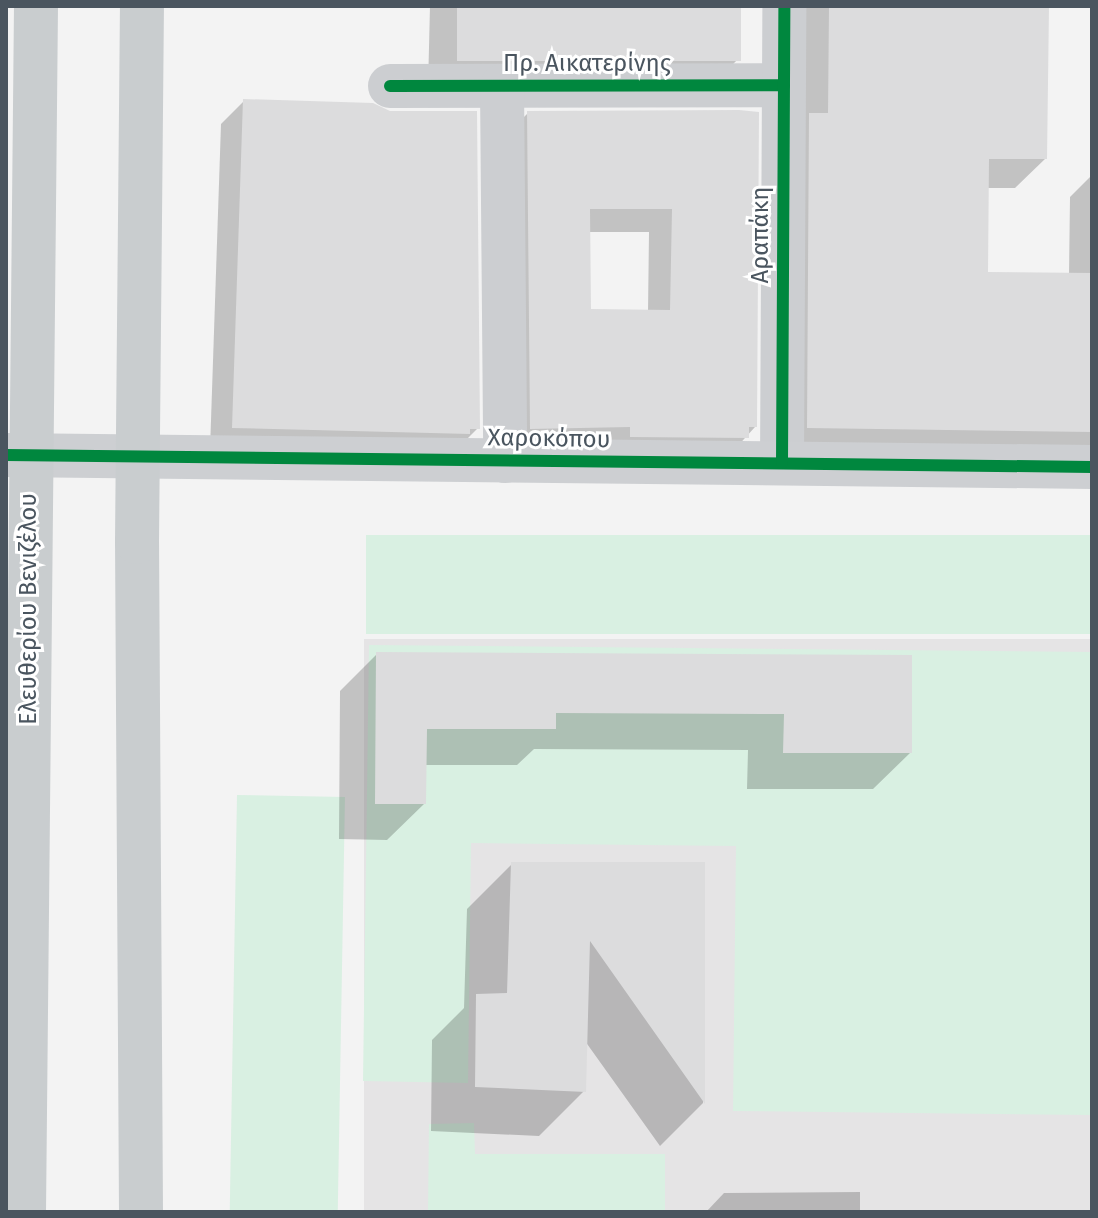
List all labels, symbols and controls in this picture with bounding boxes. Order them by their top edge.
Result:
street label: Πρ. Αικατερίνης [503,50,671,78]
street label: Αραπάκη [747,187,775,283]
street label: Χαροκόπου [487,424,611,454]
street label: Ελευθερίου Βενιζέλου [15,493,43,725]

